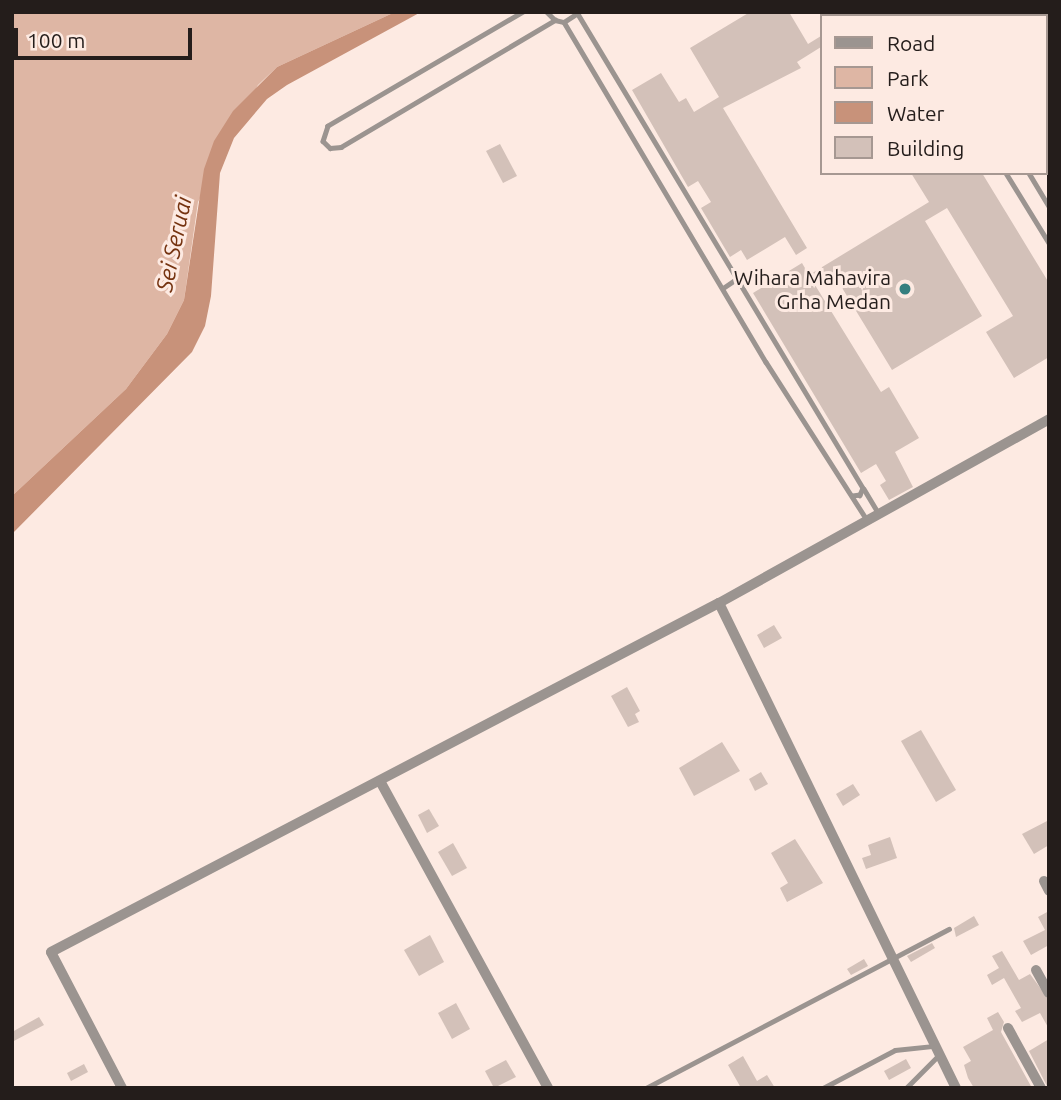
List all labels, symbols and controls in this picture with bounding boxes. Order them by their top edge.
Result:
scale bar [18,14,196,58]
legend [820,14,1047,175]
text: 100 m [27,28,85,52]
text: Road [887,31,935,55]
text: Park [887,66,929,90]
text: Water [887,101,945,125]
text: Building [887,136,964,160]
water label: Sei Seruai [150,194,198,294]
place label: Wihara Mahavira Grha Medan [734,264,891,314]
marker: Wihara Mahavira Grha Medan [897,281,913,297]

